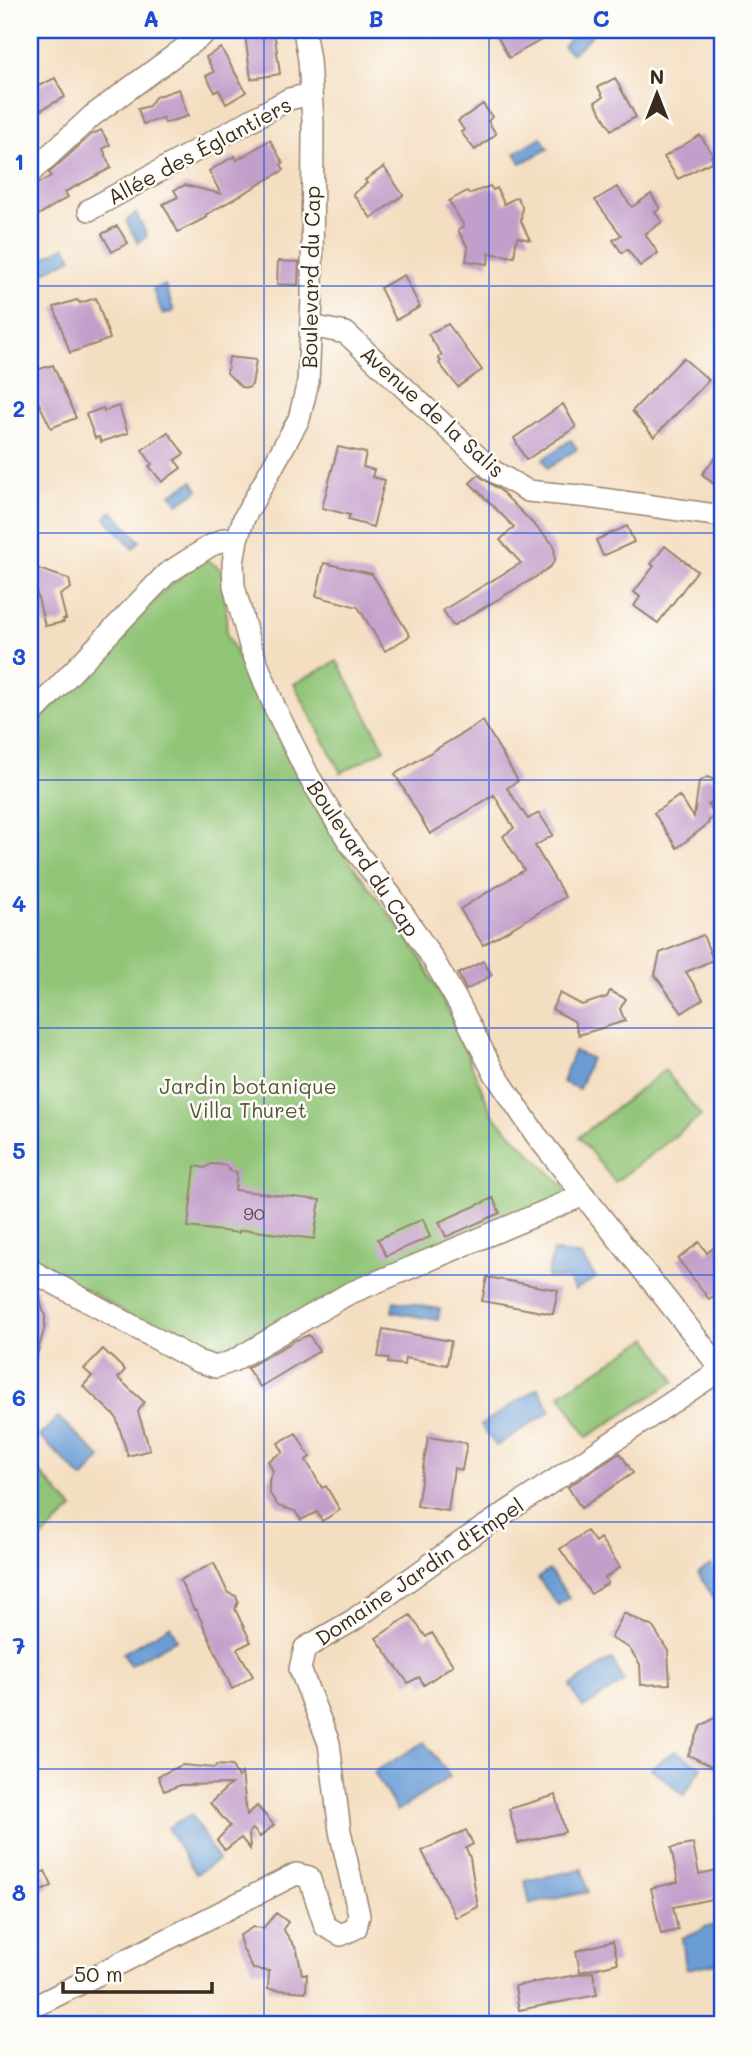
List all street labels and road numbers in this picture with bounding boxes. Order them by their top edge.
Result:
street label: Allée des Églantiers [102,90,296,210]
street label: Boulevard du Cap [295,185,325,369]
street label: Avenue de la Salis [355,339,511,483]
street label: Boulevard du Cap [302,775,426,941]
street label: Domaine Jardin d'Empel [310,1491,528,1651]

